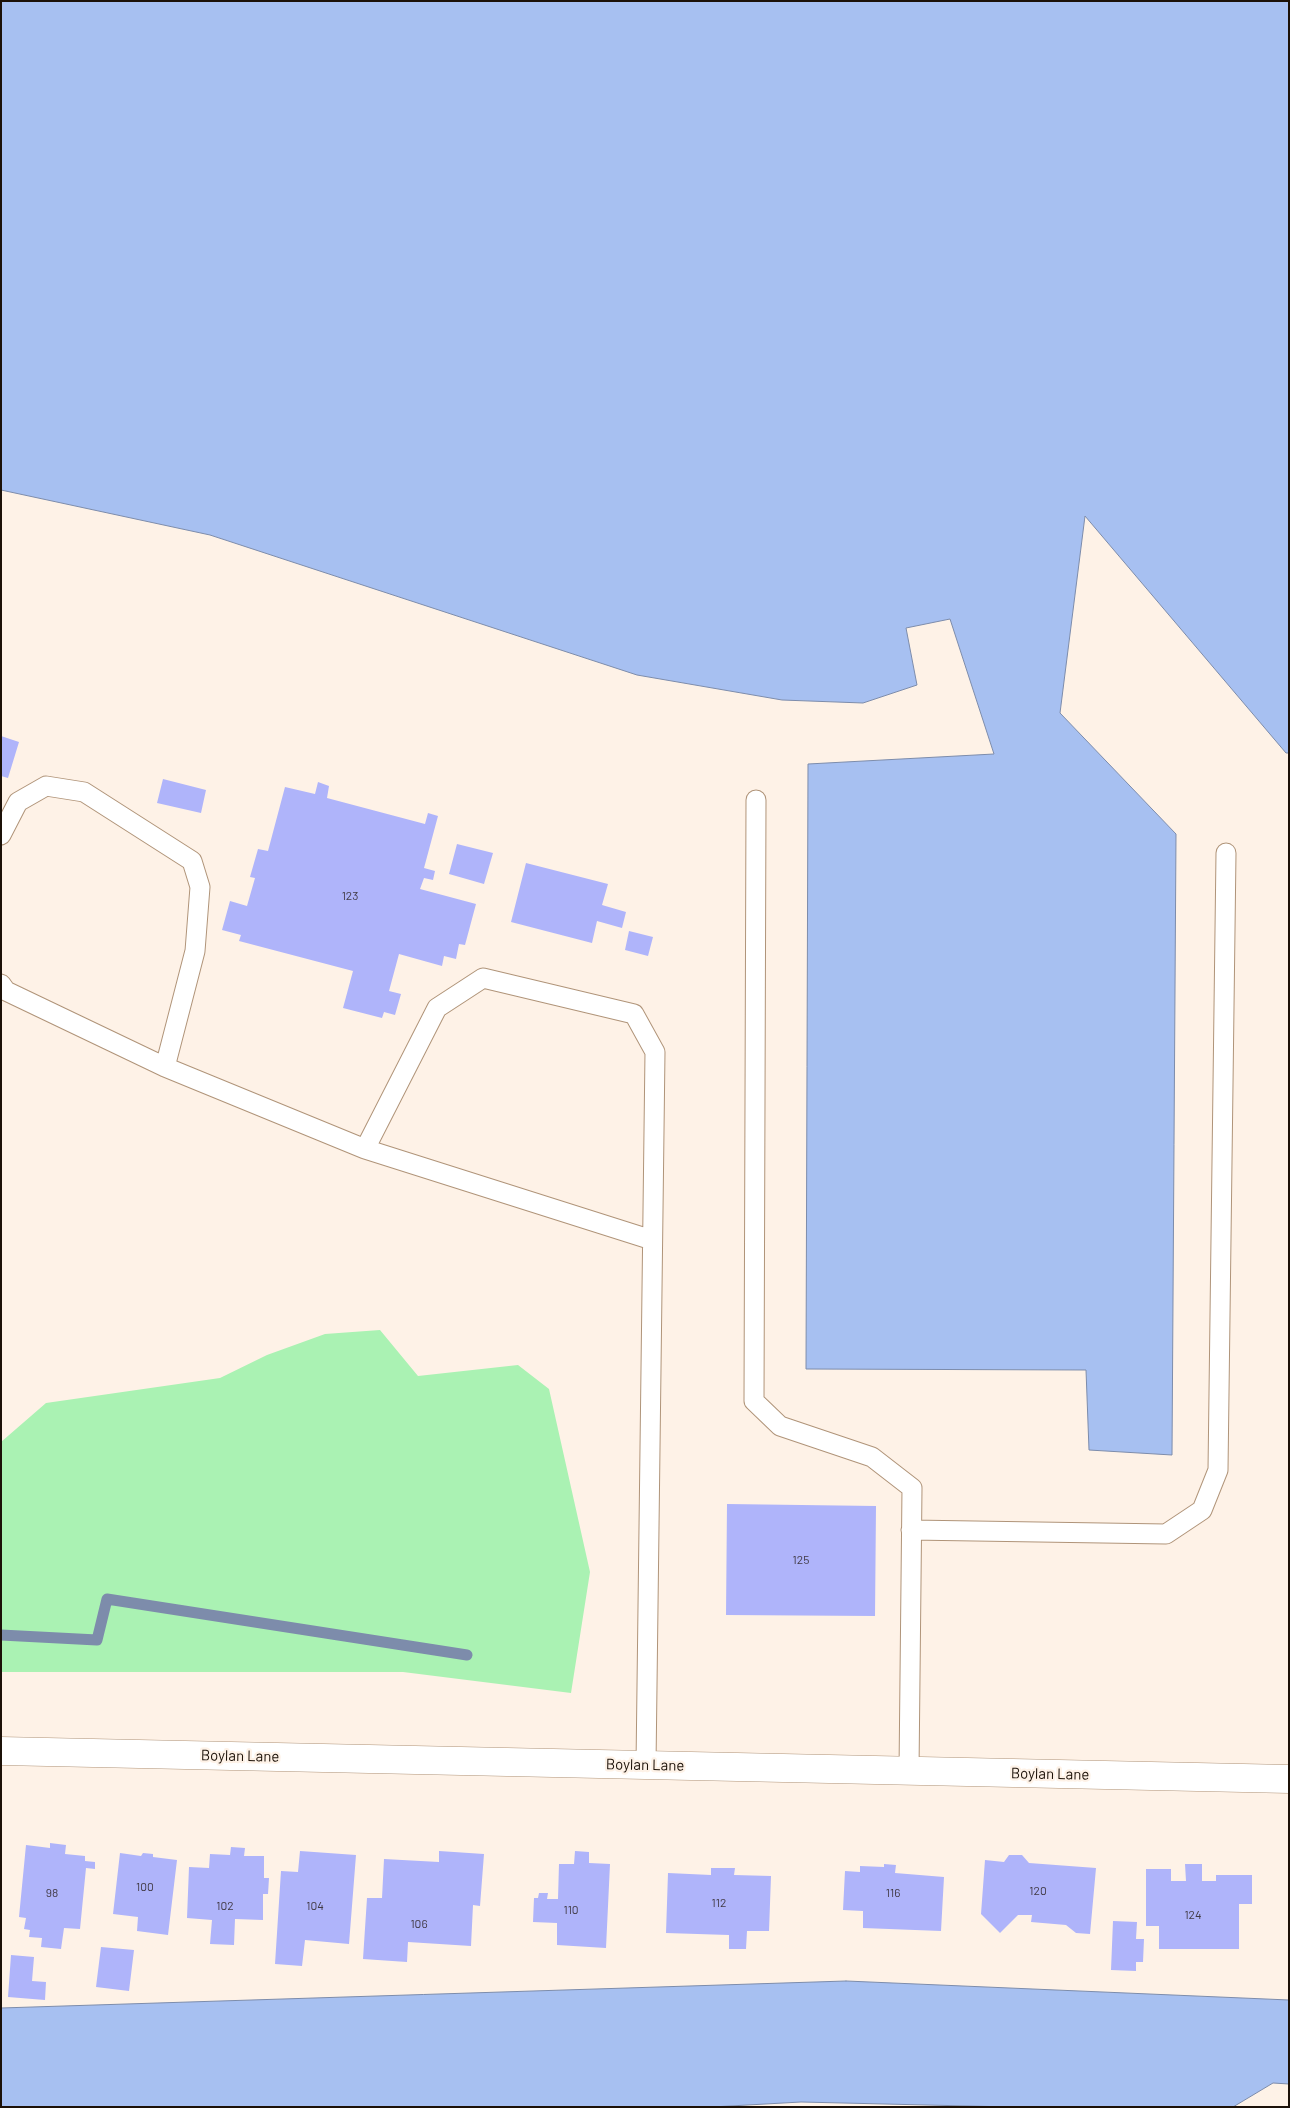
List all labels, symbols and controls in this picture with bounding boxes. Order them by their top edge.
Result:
house number: 123 [342,889,358,903]
house number: 125 [793,1553,809,1567]
street label: Boylan Lane [201,1746,279,1766]
street label: Boylan Lane [606,1755,684,1775]
street label: Boylan Lane [1011,1764,1089,1784]
house number: 100 [136,1880,154,1894]
house number: 120 [1029,1884,1047,1898]
house number: 98 [46,1886,58,1900]
house number: 116 [886,1886,900,1900]
house number: 112 [712,1896,726,1910]
house number: 102 [216,1899,234,1913]
house number: 104 [306,1899,324,1913]
house number: 110 [563,1903,579,1917]
house number: 124 [1184,1908,1202,1922]
house number: 106 [410,1917,428,1931]

